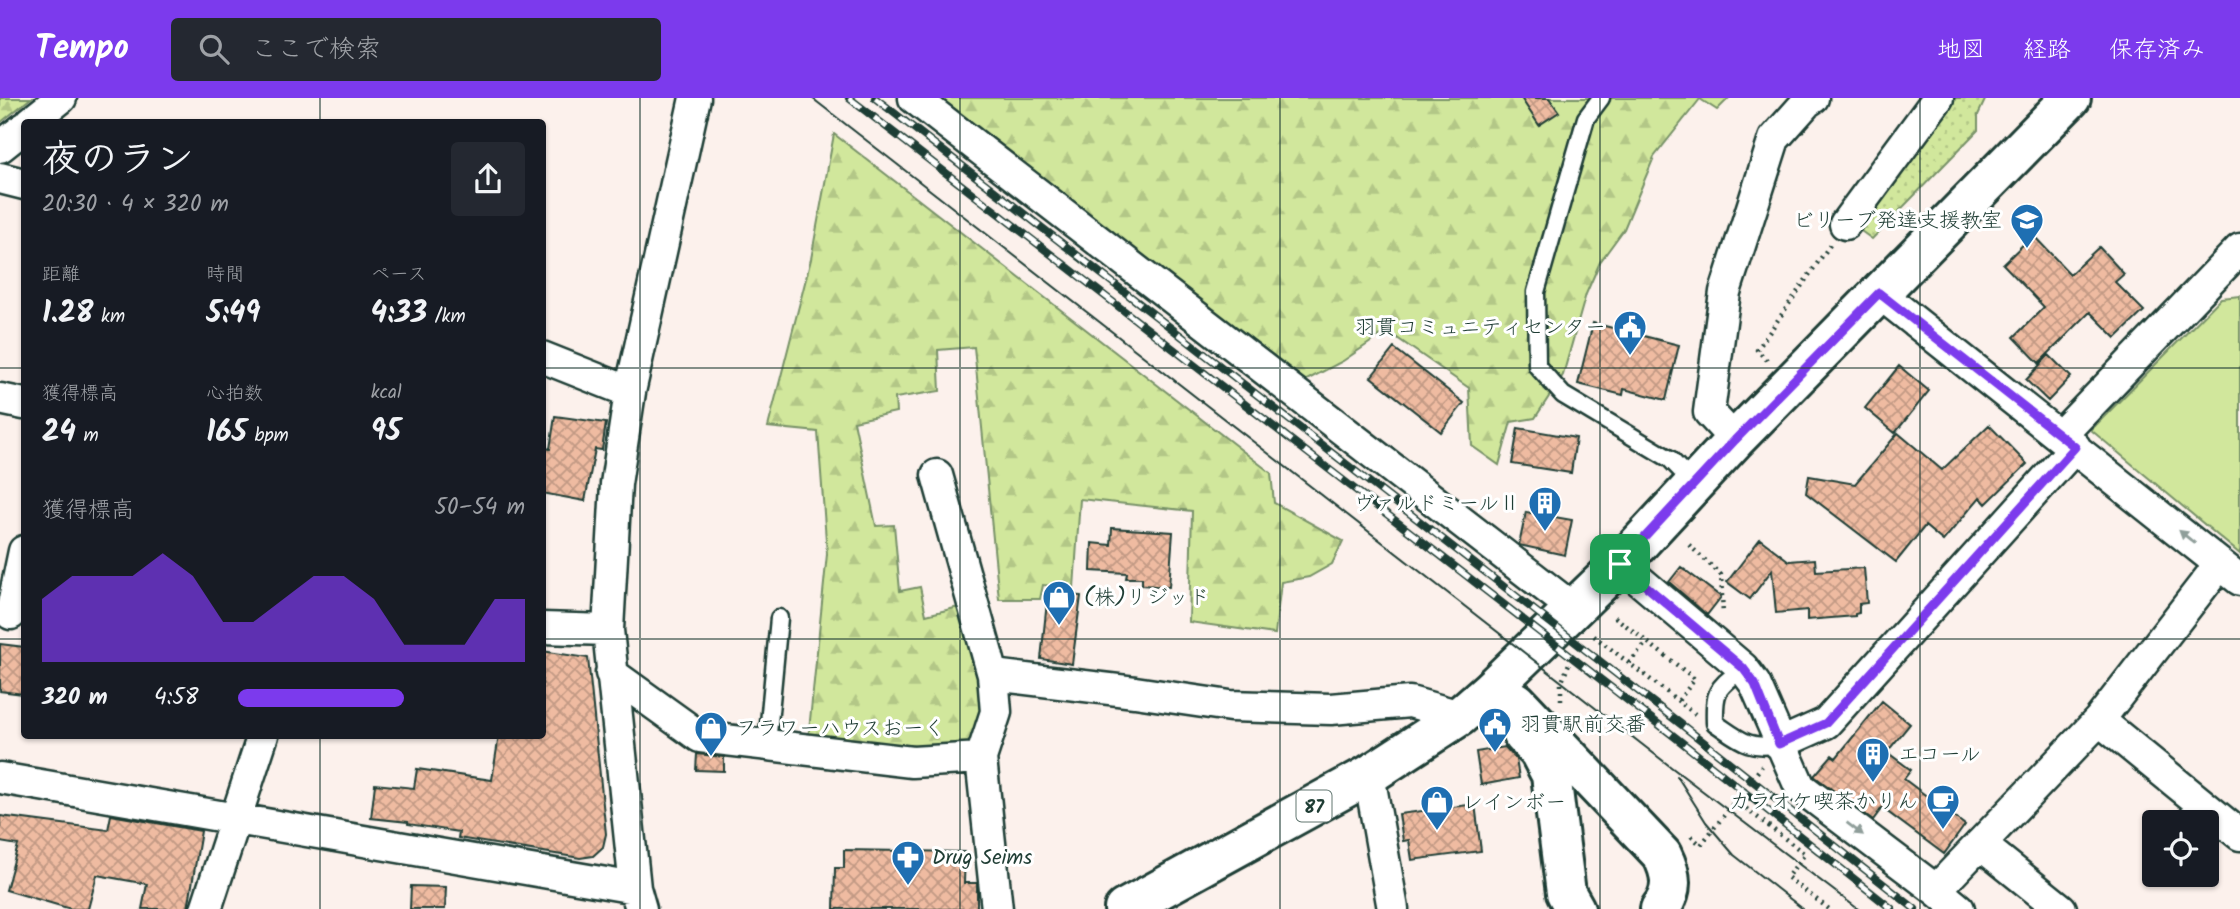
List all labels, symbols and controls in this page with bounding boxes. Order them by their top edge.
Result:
search box [171,18,661,81]
text: Tempo [35,23,129,76]
text: ここで検索 [251,29,381,71]
icon: search [195,30,233,68]
text: 地図 [1937,31,1985,70]
text: 経路 [2023,31,2071,70]
text: 保存済み [2109,31,2205,70]
text: 夜のラン [42,131,194,191]
button: share [451,142,525,216]
text: 20:30 · 4 × 320 m [42,187,229,223]
school or university icon: ビリーブ発達支援教室 [2008,201,2046,250]
place label: ビリーブ発達支援教室 [1793,205,2002,238]
text: 距離 [42,260,80,290]
text: 時間 [206,260,244,290]
text: ペース [371,260,427,290]
text: 1.28 [42,290,93,338]
text: 5:49 [206,290,260,338]
text: 4:33 [371,290,427,338]
text: km [93,302,125,332]
text: /km [427,302,466,332]
public building icon: 羽貫コミュニティセンター [1611,308,1649,357]
place label: 羽貫コミュニティセンター [1355,312,1606,345]
text: kcal [371,378,402,408]
text: 獲得標高 [42,379,118,409]
text: 心拍数 [206,379,263,409]
text: 95 [371,408,401,456]
text: 24 [42,409,76,457]
text: 165 [206,409,247,457]
text: m [76,421,99,451]
text: bpm [247,421,289,451]
building icon: ヴァルドミールⅡ [1526,484,1564,533]
place label: ヴァルドミールⅡ [1354,488,1520,521]
text: 50–54 m [435,490,525,526]
text: 獲得標高 [42,493,134,529]
one-way arrow [2178,530,2196,545]
pin [1590,534,1650,594]
icon: arrive [1601,545,1639,583]
shop icon: (株)リジッド [1040,578,1078,627]
place label: (株)リジッド [1084,582,1210,615]
text: 320 m [42,680,107,716]
text: 4:58 [154,680,199,716]
public building icon: 羽貫駅前交番 [1476,705,1514,754]
shop icon: フラワーハウスおーく [692,709,730,758]
place label: 羽貫駅前交番 [1520,709,1646,742]
place label: フラワーハウスおーく [736,713,945,746]
building icon: エコール [1854,735,1892,784]
place label: エコール [1898,739,1981,772]
cafe icon: カラオケ喫茶かりん [1924,782,1962,831]
shop icon: レインボー [1418,783,1456,832]
place label: カラオケ喫茶かりん [1729,786,1918,819]
place label: レインボー [1462,787,1566,820]
road number: 87 [1296,790,1332,821]
map controls [2142,810,2219,887]
button: locate [2142,810,2219,887]
one-way arrow [1846,822,1865,836]
pharmacy icon: Drug Seims [889,838,927,887]
place label: Drug Seims [932,842,1032,875]

